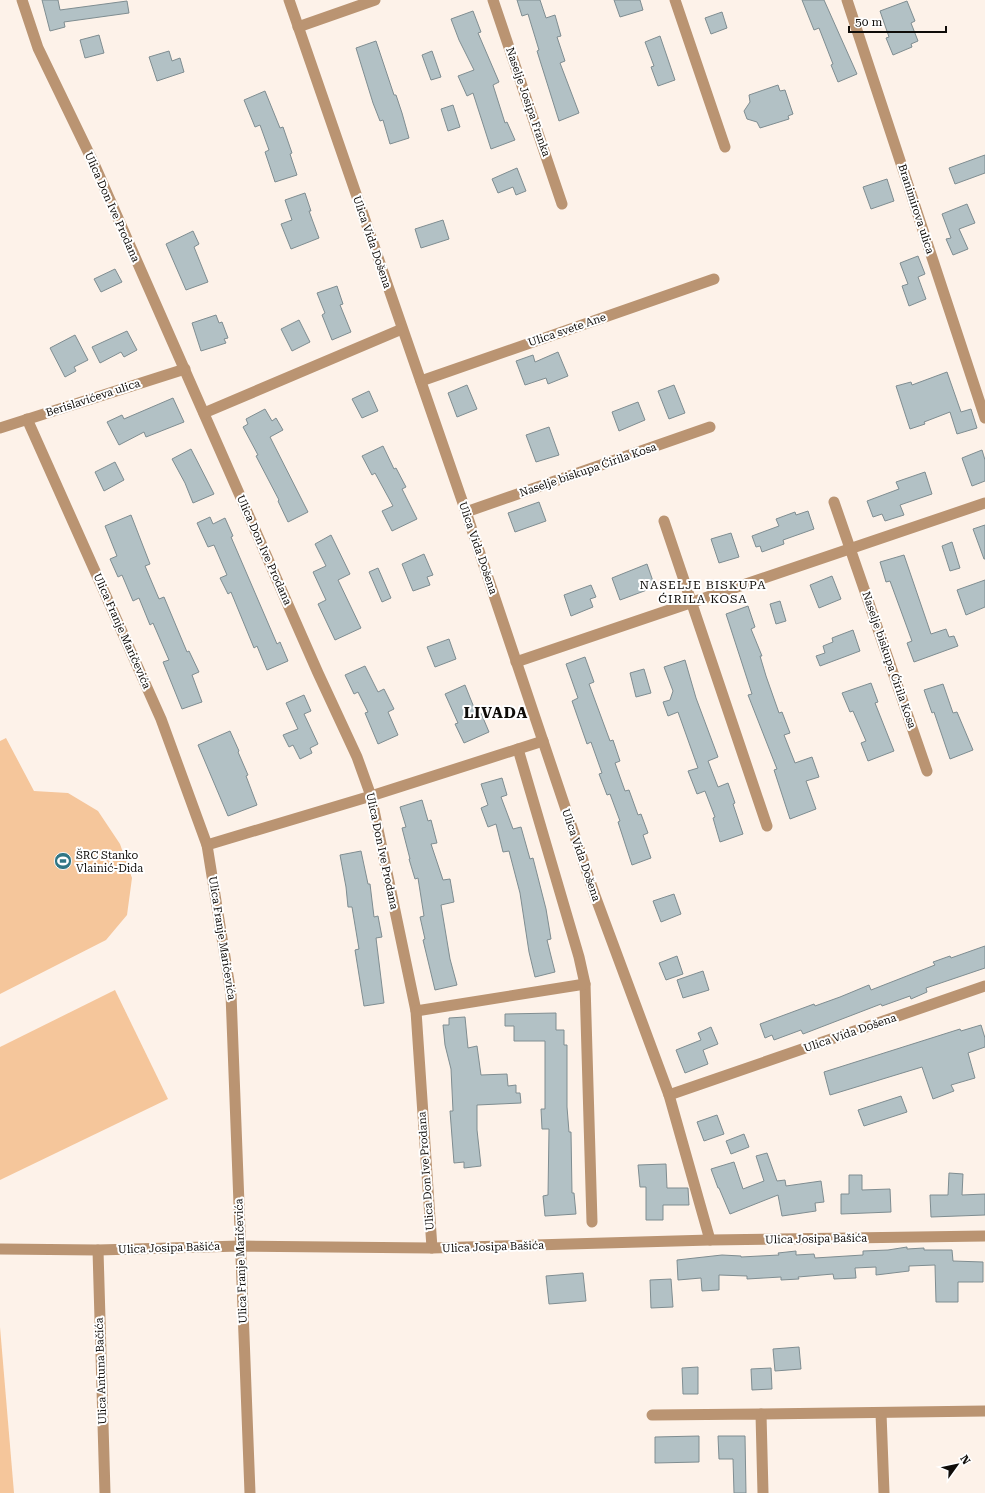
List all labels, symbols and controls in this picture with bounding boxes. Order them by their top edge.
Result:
scale bar [849,8,946,34]
text: 50 m [855,15,882,29]
street label: Naselje Josipa Franka [503,46,553,158]
street label: Ulica Don Ive Prodana [82,150,142,264]
street label: Branimirova ulica [895,162,937,256]
street label: Ulica Vida Došena [350,194,394,290]
street label: Ulica svete Ane [526,311,608,349]
street label: Berislavićeva ulica [44,377,142,419]
street label: Naselje biskupa Ćirila Kosa [517,439,658,500]
street label: Ulica Don Ive Prodana [234,493,294,607]
street label: Ulica Vida Došena [456,500,500,596]
street label: Ulica Franje Maričevića [91,571,153,691]
district label: NASELJE BISKUPA ĆIRILA KOSA [639,578,767,606]
street label: Naselje biskupa Ćirila Kosa [859,589,920,730]
district label: LIVADA [464,704,528,722]
street label: Ulica Don Ive Prodana [363,791,401,911]
street label: Ulica Vida Došena [559,807,603,903]
place label: ŠRC Stanko Vlainić-Dida [76,848,143,875]
sports icon: ŠRC Stanko Vlainić-Dida [53,851,73,871]
street label: Ulica Franje Maričevića [206,875,238,1001]
street label: Ulica Vida Došena [802,1011,898,1055]
street label: Ulica Don Ive Prodana [415,1111,437,1231]
street label: Ulica Franje Maričevića [232,1198,250,1324]
street label: Ulica Josipa Bašića [765,1232,867,1246]
street label: Ulica Josipa Bašića [442,1239,544,1255]
street label: Ulica Josipa Bašića [118,1240,220,1256]
street label: Ulica Antuna Bačića [93,1317,109,1425]
north arrow [937,1445,977,1485]
text: N [957,1453,973,1467]

